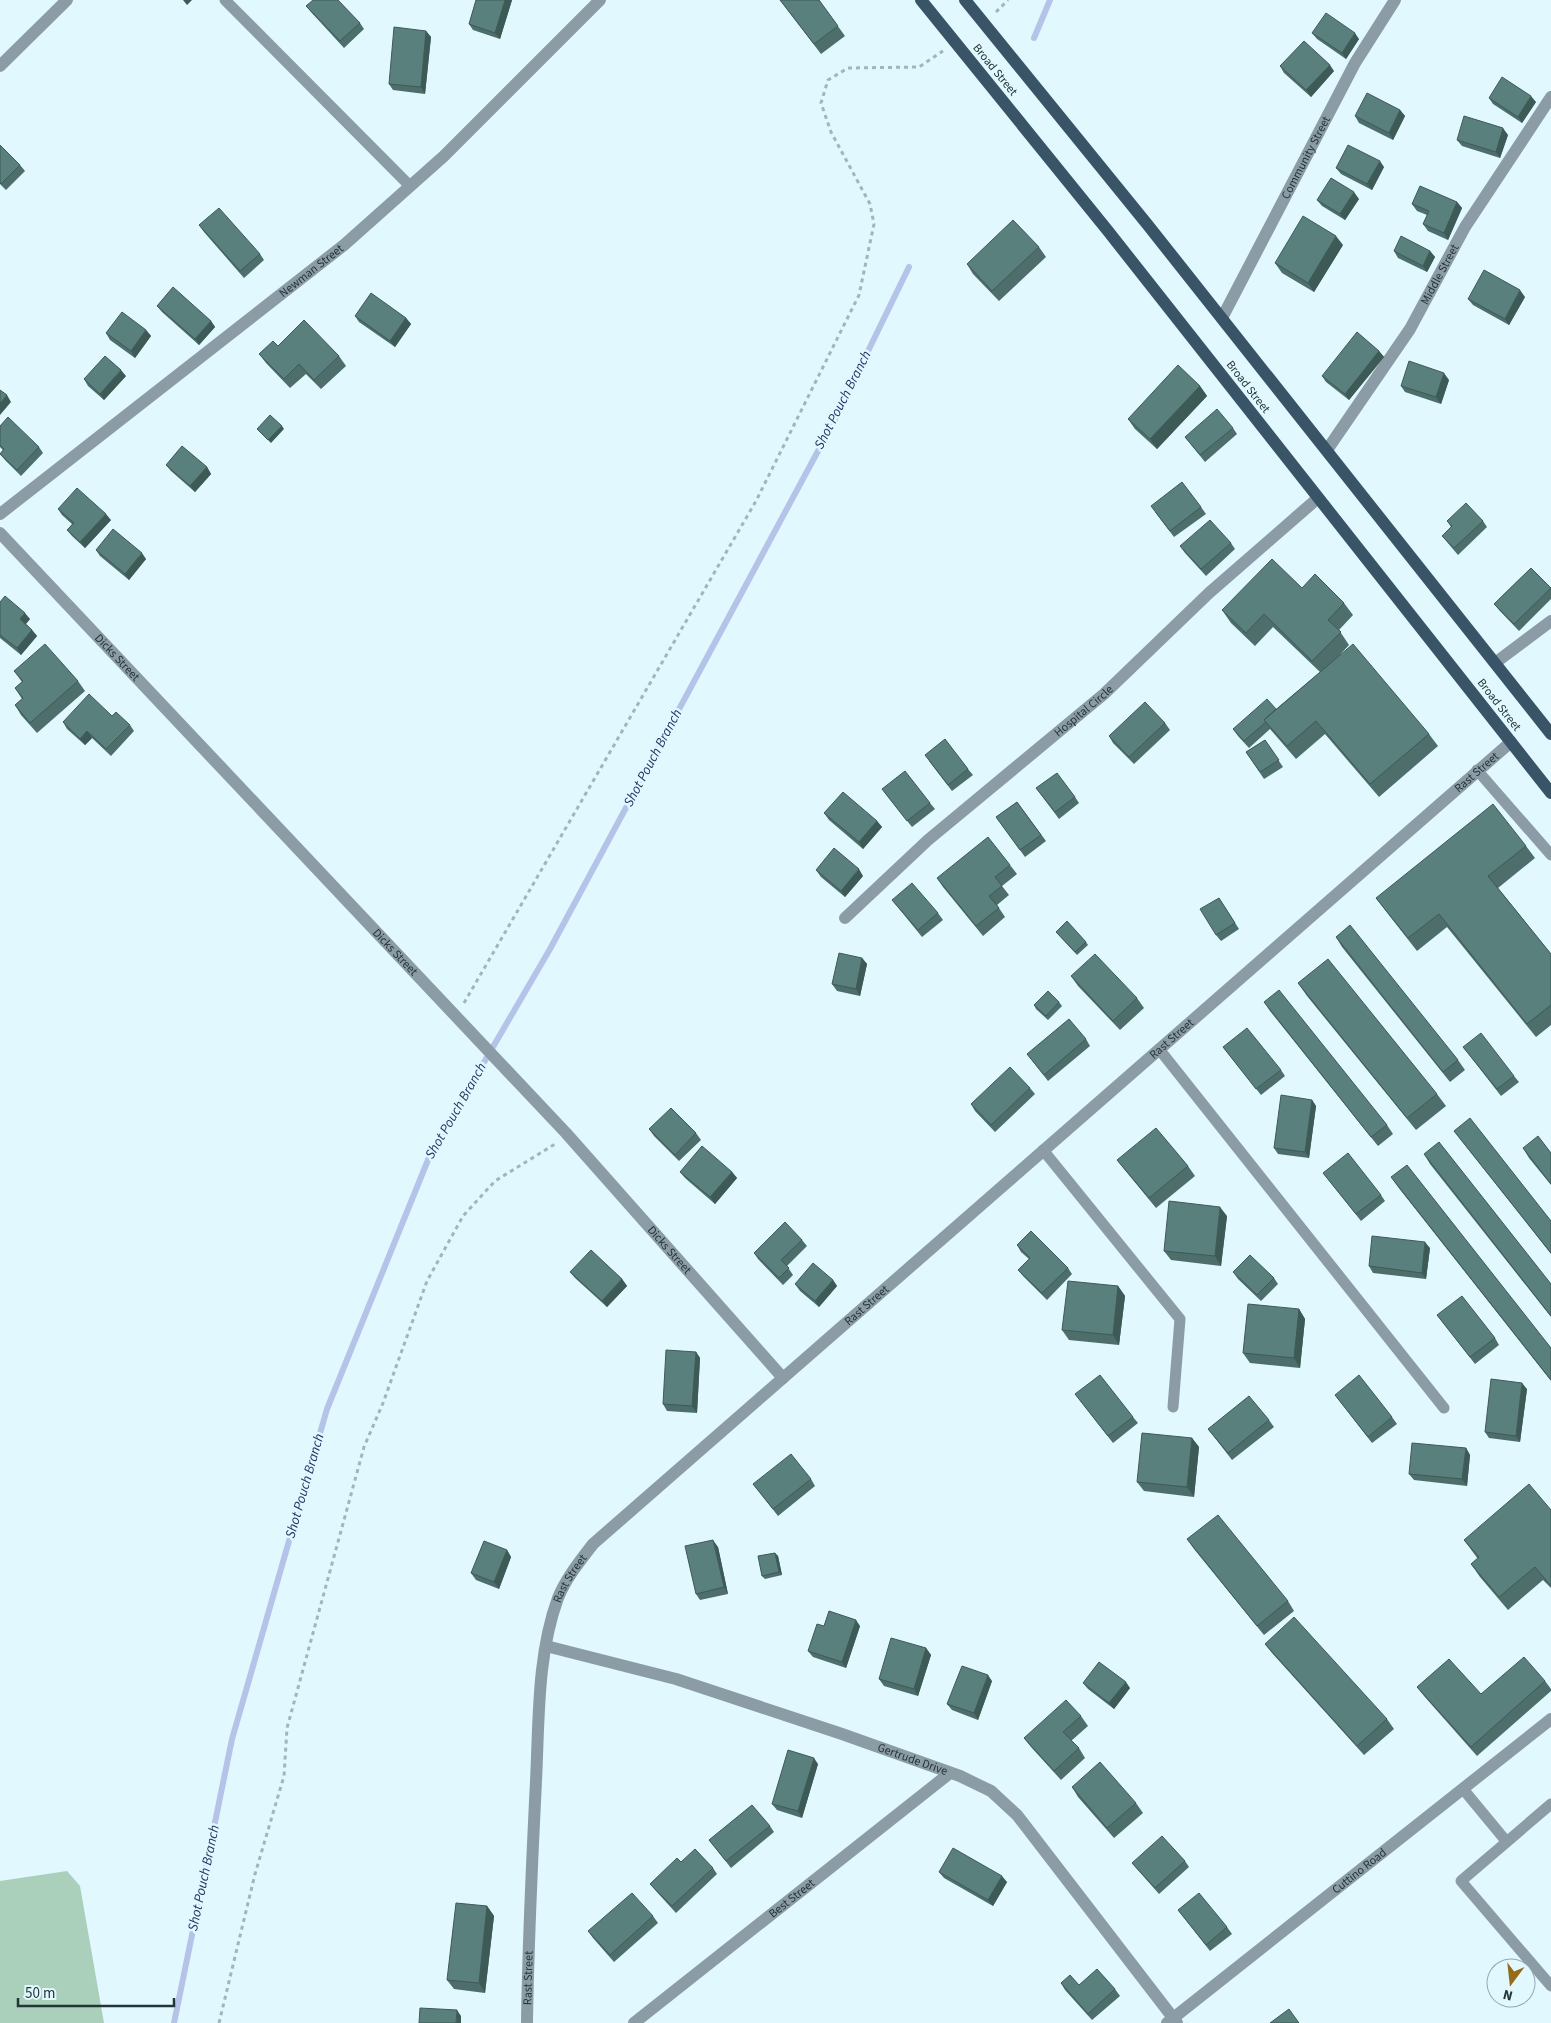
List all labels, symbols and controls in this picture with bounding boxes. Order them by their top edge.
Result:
street label: Broad Street [969,40,1021,100]
street label: Community Street [1277,113,1334,202]
street label: Newman Street [275,240,347,301]
street label: Middle Street [1416,241,1463,308]
water label: Shot Pouch Branch [810,347,876,453]
street label: Broad Street [1222,357,1274,417]
street label: Dicks Street [91,630,144,685]
street label: Broad Street [1473,675,1525,735]
street label: Hospital Circle [1050,681,1117,741]
water label: Shot Pouch Branch [619,706,687,810]
street label: Rast Street [1450,748,1503,796]
street label: Dicks Street [369,925,422,979]
street label: Rast Street [1145,1014,1198,1063]
water label: Shot Pouch Branch [420,1059,492,1163]
street label: Dicks Street [644,1222,696,1278]
street label: Rast Street [840,1281,893,1329]
water label: Shot Pouch Branch [281,1431,329,1541]
street label: Rast Street [549,1551,591,1605]
street label: Gertrude Drive [875,1739,950,1779]
water label: Shot Pouch Branch [183,1823,225,1933]
street label: Cuttino Road [1328,1844,1390,1898]
street label: Best Street [765,1875,818,1922]
street label: Rast Street [519,1951,537,2005]
north arrow [1486,1958,1536,2008]
scale bar [18,1976,174,2008]
text: 50 m [25,1983,55,2004]
text: N [1501,1984,1515,2005]

